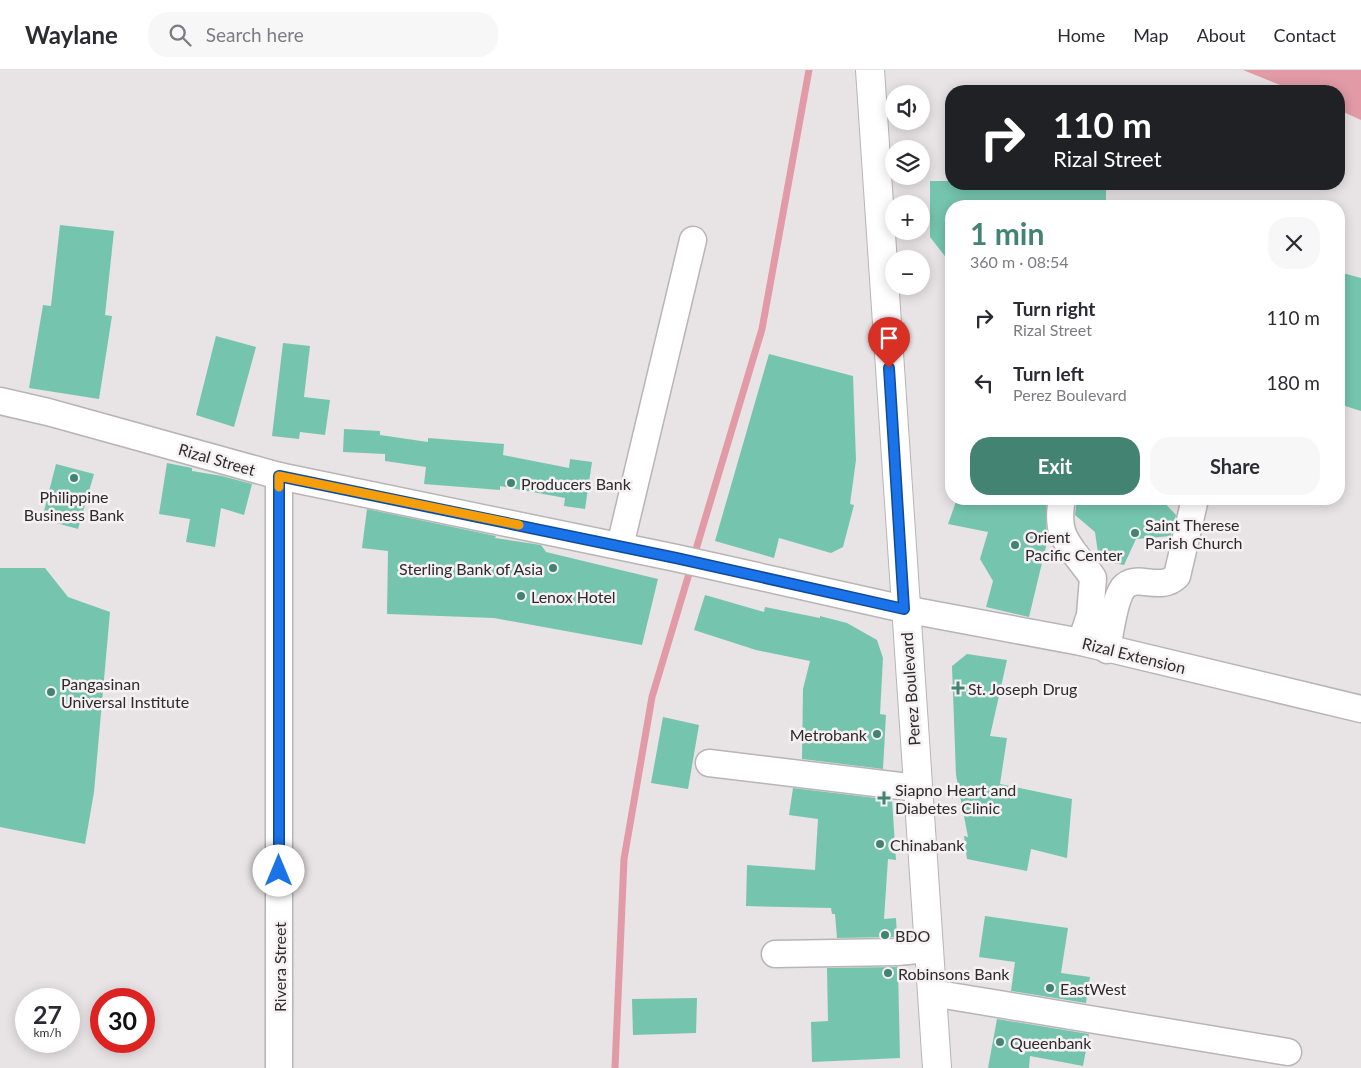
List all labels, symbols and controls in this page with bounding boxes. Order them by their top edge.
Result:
search box [148,12,498,57]
text: Waylane [25,20,118,49]
icon: search [166,21,194,49]
text: Search here [206,23,304,46]
text: Home [1057,24,1105,46]
text: Map [1133,24,1169,46]
text: About [1197,24,1246,46]
text: Contact [1274,24,1336,46]
map controls [885,85,930,295]
button: sound [885,85,930,130]
text: 110 m [1053,103,1152,145]
icon: right [970,105,1035,170]
button: layers [885,140,930,185]
text: Rizal Street [1053,145,1162,172]
button: + [885,195,930,240]
text: 1 min [970,215,1044,251]
button: close [1268,217,1320,269]
button: − [885,250,930,295]
text: 360 m · 08:54 [970,252,1069,271]
text: Turn right [1013,297,1095,320]
icon: right [970,304,998,332]
text: 110 m [1266,306,1320,329]
pin [868,317,910,368]
text: Rizal Street [1013,320,1092,339]
icon: arrive [875,324,903,352]
text: Turn left [1013,362,1084,385]
icon: left [970,369,998,397]
text: 180 m [1266,371,1320,394]
text: Perez Boulevard [1013,385,1127,404]
button: Exit [970,437,1140,495]
button: Share [1150,437,1320,495]
street label: Rizal Street [176,439,258,479]
marker: Philippine Business Bank [68,472,80,484]
place label: Producers Bank [521,474,632,493]
marker: Producers Bank [505,477,517,489]
place label: Philippine Business Bank [24,487,125,524]
place label: Saint Therese Parish Church [1145,515,1243,552]
place label: Orient Pacific Center [1025,527,1123,564]
marker: Saint Therese Parish Church [1129,527,1141,539]
marker: Orient Pacific Center [1009,539,1021,551]
place label: Sterling Bank of Asia [399,559,543,578]
marker: Sterling Bank of Asia [547,562,559,574]
place label: Lenox Hotel [531,587,616,606]
marker: Lenox Hotel [515,590,527,602]
street label: Perez Boulevard [897,632,923,746]
street label: Rizal Extension [1080,633,1188,677]
place label: Pangasinan Universal Institute [61,674,189,711]
place label: St. Joseph Drug [968,679,1077,698]
marker: St. Joseph Drug [952,682,964,694]
marker: Pangasinan Universal Institute [45,686,57,698]
place label: Metrobank [790,725,868,744]
marker: Metrobank [871,728,883,740]
place label: Siapno Heart and Diabetes Clinic [895,780,1016,817]
marker: Siapno Heart and Diabetes Clinic [877,791,891,805]
place label: Chinabank [890,835,965,854]
marker: Chinabank [874,838,886,850]
position arrow [252,844,304,896]
street label: Rivera Street [270,922,289,1012]
place label: BDO [895,926,931,945]
marker: BDO [879,929,891,941]
place label: Robinsons Bank [898,964,1010,983]
marker: Robinsons Bank [882,967,894,979]
place label: EastWest [1060,979,1127,998]
marker: EastWest [1044,982,1056,994]
speed limit sign: 30 [90,988,155,1053]
text: 27 [33,999,62,1029]
text: km/h [33,1025,62,1040]
place label: Queenbank [1010,1033,1092,1052]
marker: Queenbank [994,1036,1006,1048]

